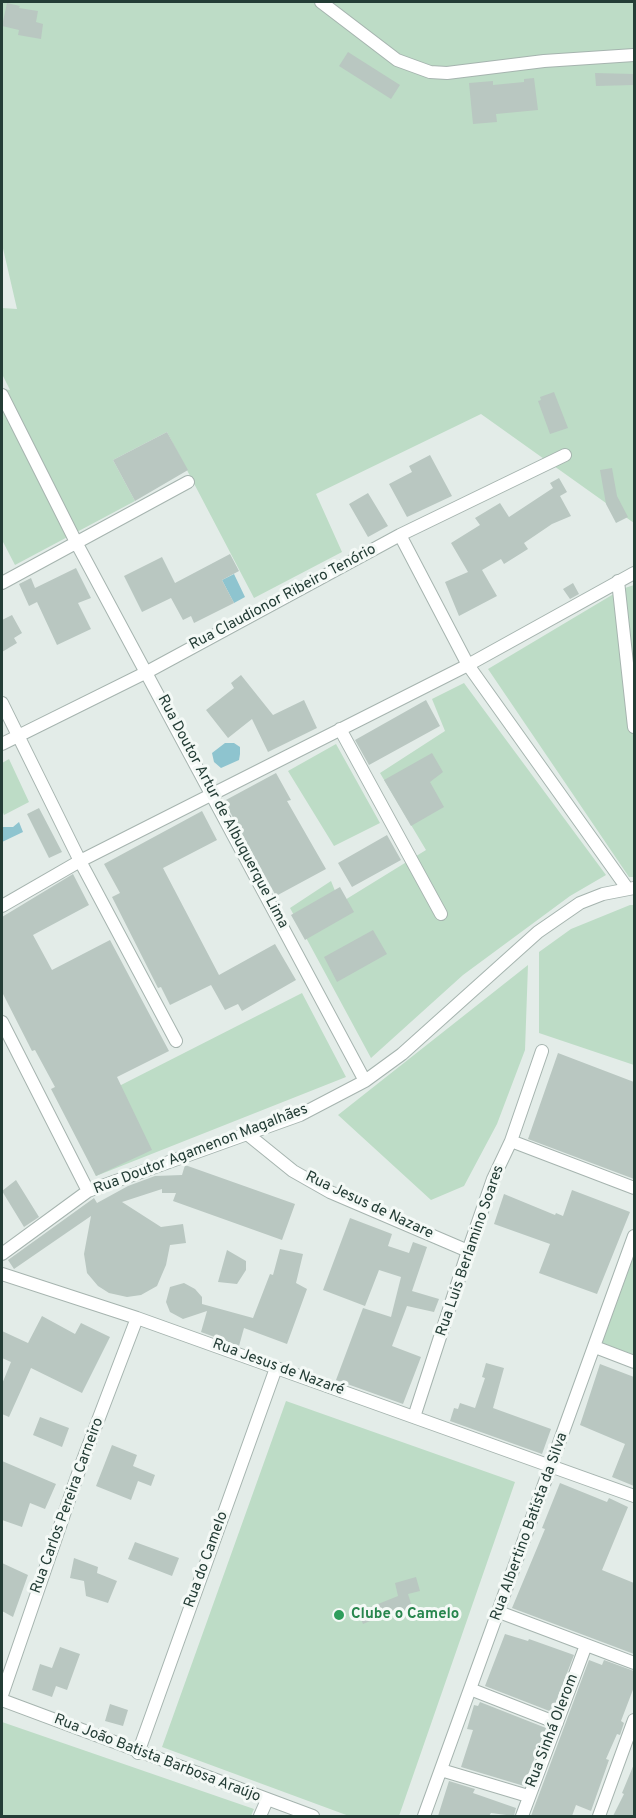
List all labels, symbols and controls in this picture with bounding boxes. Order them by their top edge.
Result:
street label: Rua Claudionor Ribeiro Tenório [187,541,379,655]
street label: Rua Doutor Artur de Albuquerque Lima [153,692,291,932]
street label: Rua Doutor Agamenon Magalhães [91,1101,311,1199]
street label: Rua Luis Berlamino Soares [433,1163,509,1339]
street label: Rua Jesus de Nazare [302,1168,436,1244]
street label: Rua Jesus de Nazaré [210,1336,346,1400]
street label: Rua Carlos Pereira Carneiro [28,1416,108,1596]
street label: Rua Albertino Batista da Silva [488,1430,572,1624]
street label: Rua do Camelo [181,1509,233,1611]
place label: Clube o Camelo [351,1606,459,1624]
marker: Clube o Camelo [332,1608,346,1622]
street label: Rua Sinhá Olerom [523,1672,583,1790]
street label: Rua João Batista Barbosa Araújo [51,1711,263,1807]

